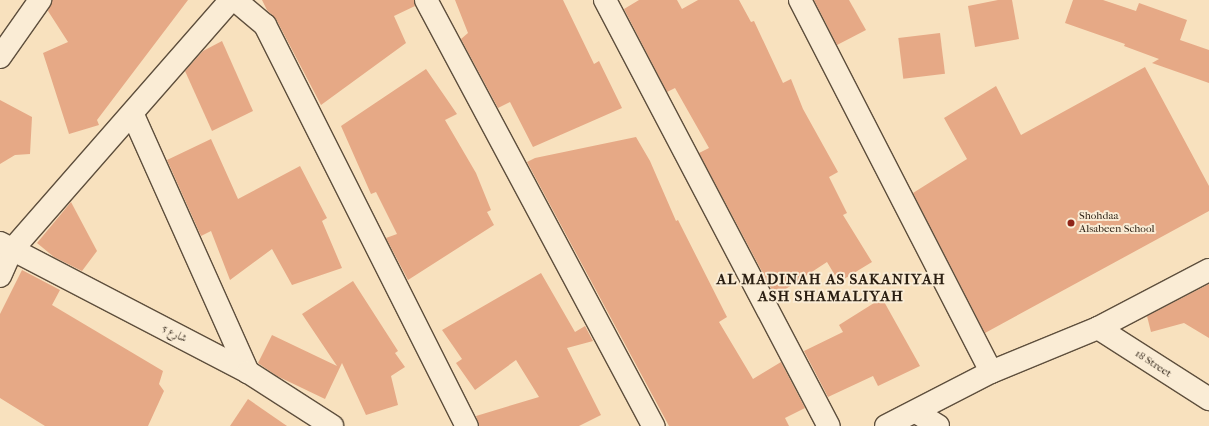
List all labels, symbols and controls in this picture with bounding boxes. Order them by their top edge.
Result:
place label: Shohdaa Alsabeen School [1079,210,1154,236]
marker: Shohdaa Alsabeen School [1066,218,1076,228]
district label: AL MADINAH AS SAKANIYAH ASH SHAMALIYAH [716,270,946,305]
street label: شارع 5 [159,322,189,346]
street label: 18 Street [1132,347,1174,381]

